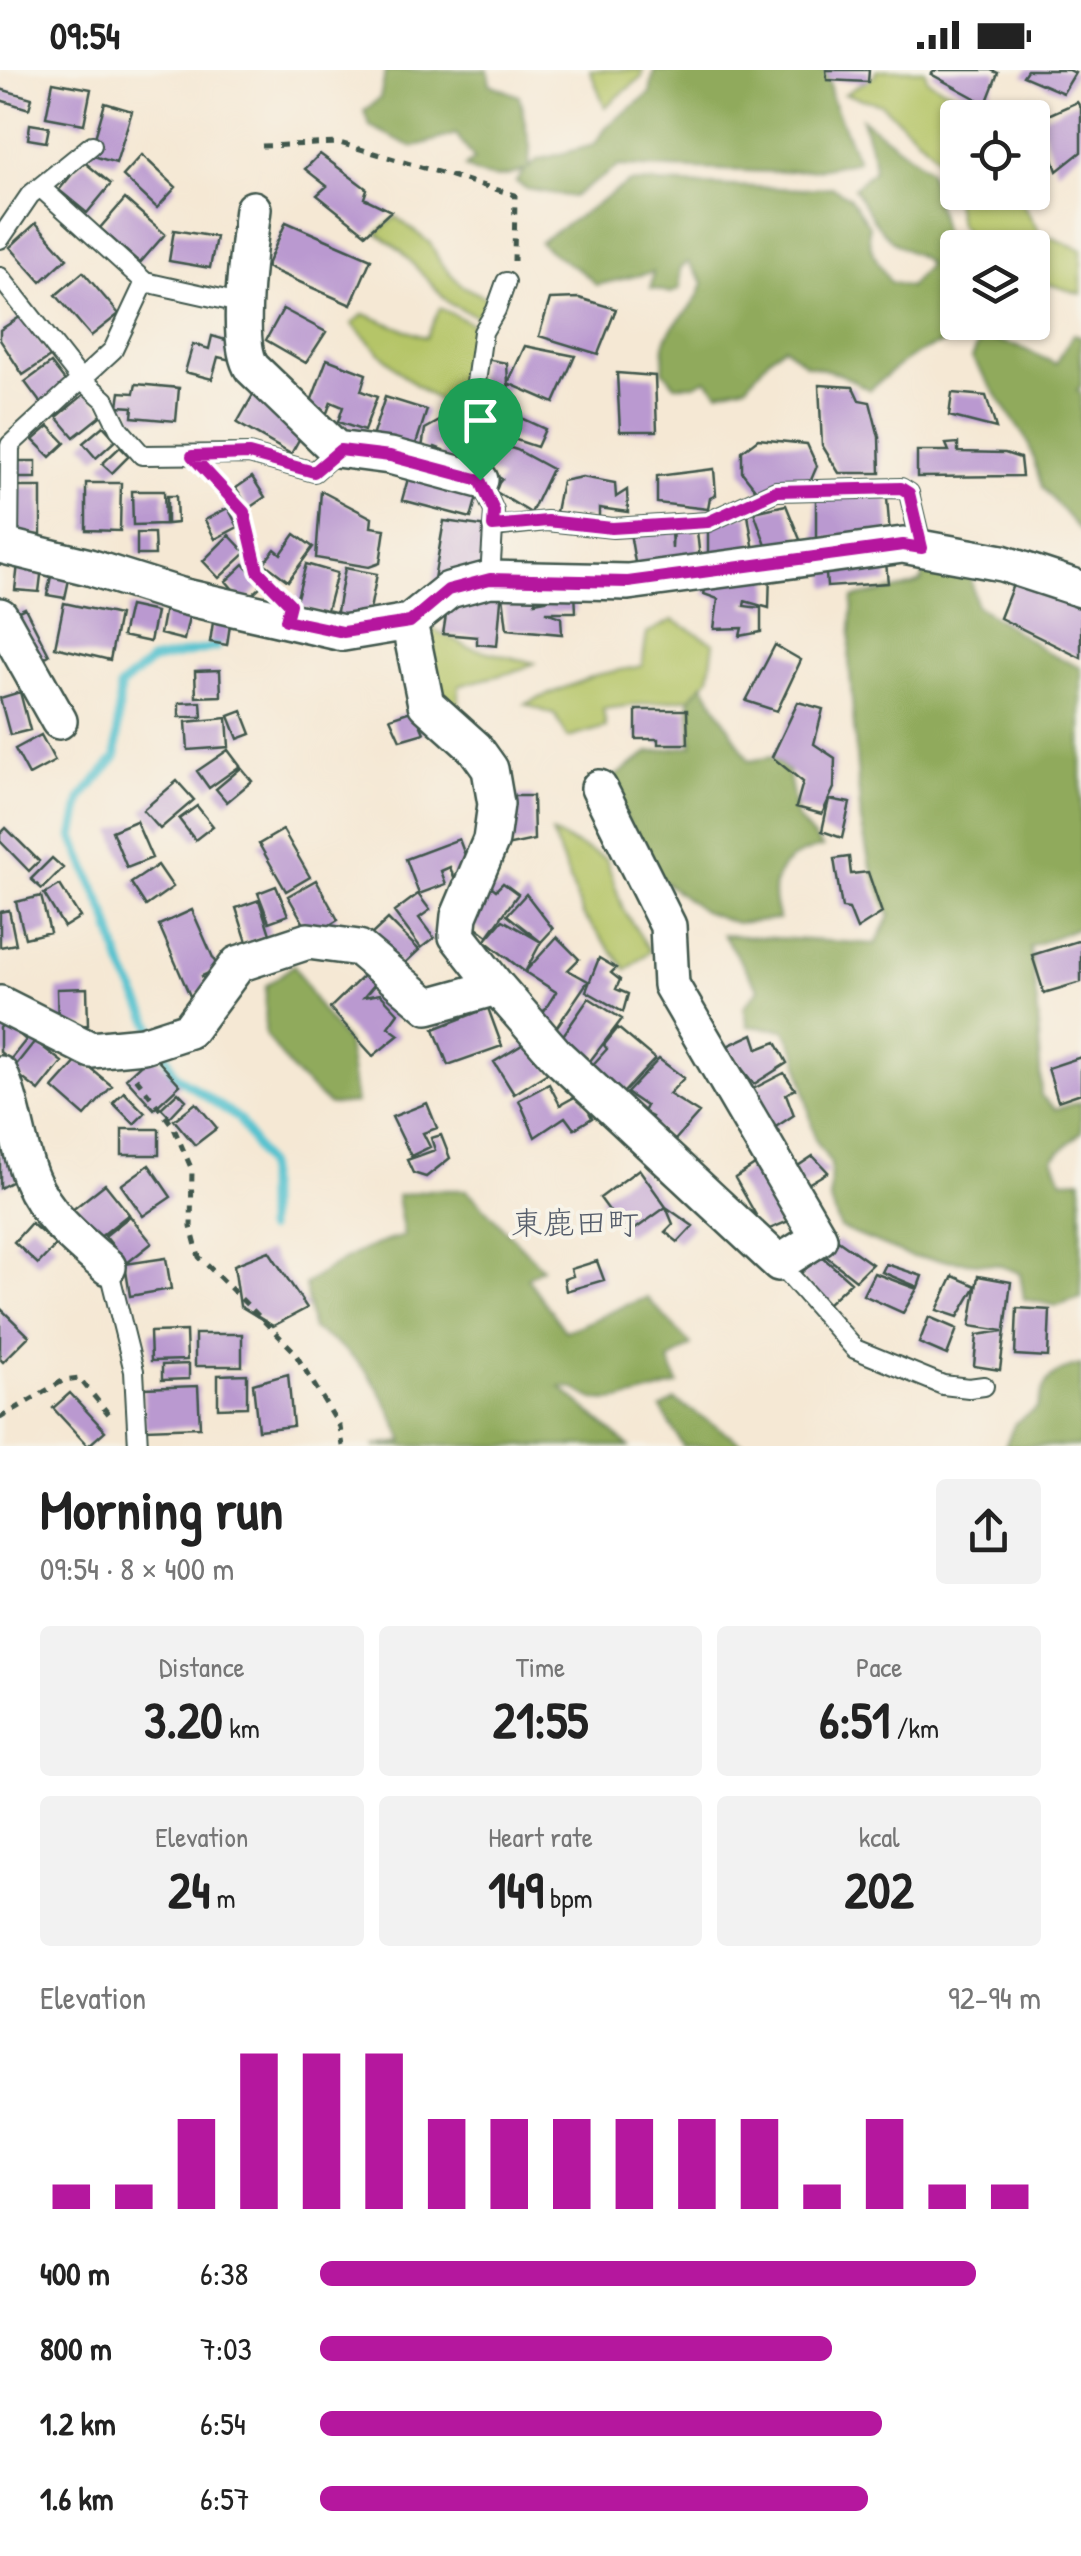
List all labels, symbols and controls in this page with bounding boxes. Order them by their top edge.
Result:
text: 09:54 [50,9,120,61]
map controls [940,100,1050,340]
button: locate [940,100,1050,210]
button: layers [940,230,1050,340]
pin [438,378,523,481]
icon: arrive [453,393,508,448]
district label: 東鹿田町 [511,1201,639,1244]
text: Morning run [40,1472,283,1546]
button: share [936,1479,1041,1584]
text: 09:54 · 8 × 400 m [40,1547,234,1590]
text: Distance [159,1648,245,1686]
text: Time [516,1648,565,1686]
text: Pace [856,1648,902,1686]
text: 3.20 [144,1686,223,1754]
text: 21:55 [493,1686,588,1754]
text: 6:51 [819,1686,890,1754]
text: km [223,1709,260,1747]
text: /km [890,1709,939,1747]
text: Elevation [155,1818,248,1856]
text: Heart rate [488,1818,593,1856]
text: kcal [859,1818,900,1856]
text: 24 [168,1856,210,1924]
text: 149 [488,1856,544,1924]
text: 202 [845,1856,914,1924]
text: m [210,1879,236,1917]
text: bpm [544,1879,593,1917]
text: Elevation [40,1976,146,2019]
text: 92–94 m [948,1976,1041,2019]
text: 400 m [40,2252,110,2295]
text: 6:38 [200,2252,248,2295]
text: 800 m [40,2327,112,2370]
text: 7:03 [200,2327,252,2370]
text: 1.2 km [40,2402,116,2445]
text: 6:54 [200,2402,246,2445]
text: 1.6 km [40,2477,114,2520]
text: 6:57 [200,2477,250,2520]

